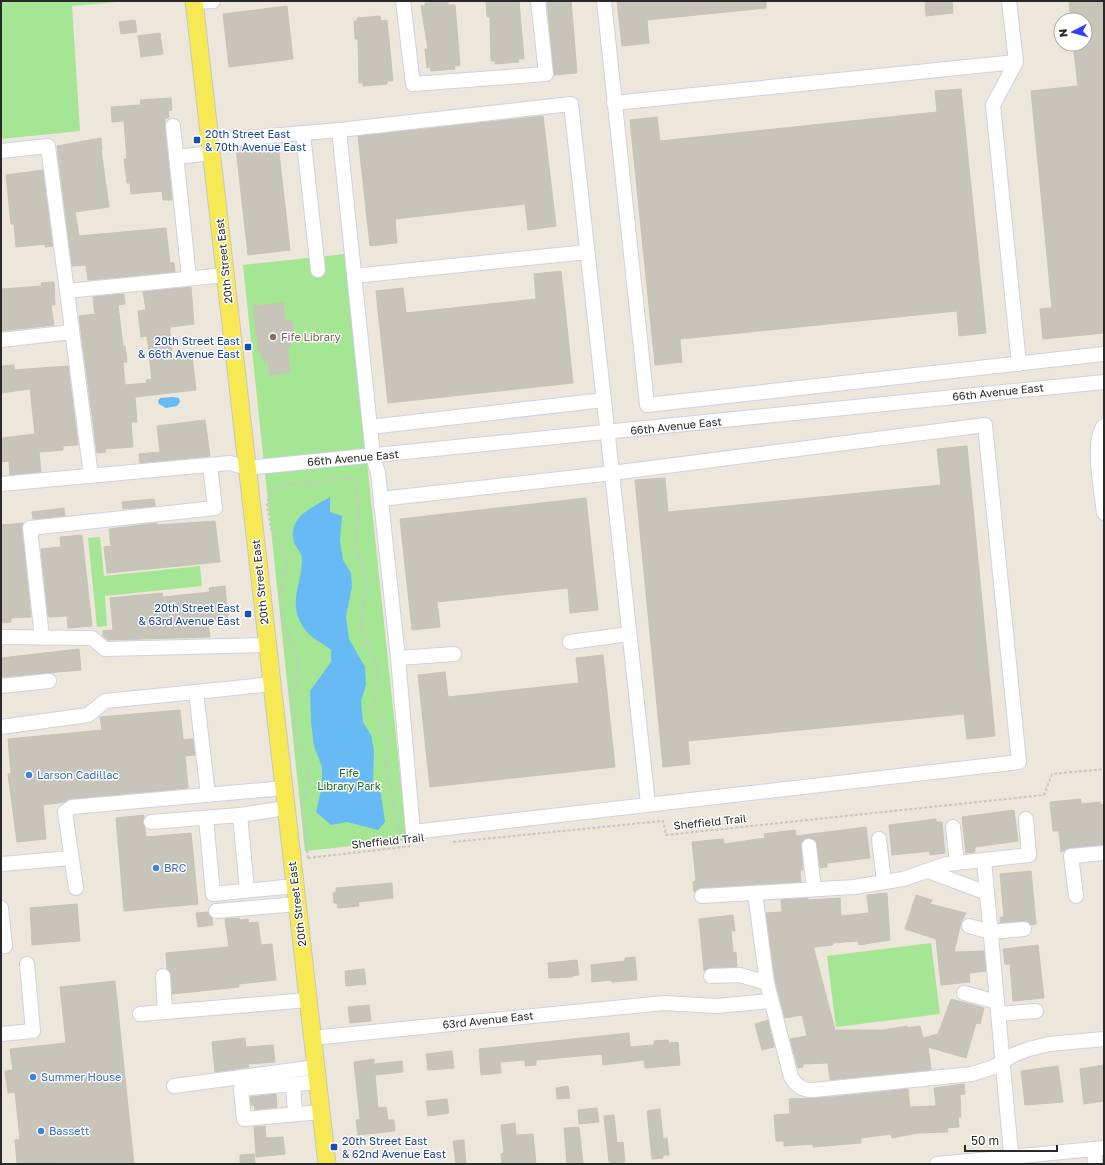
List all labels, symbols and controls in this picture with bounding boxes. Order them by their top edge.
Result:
north arrow [1053,12,1093,52]
text: N [1056,28,1069,38]
place label: 20th Street East & 70th Avenue East [205,127,306,153]
marker: 20th Street East & 70th Avenue East [192,135,202,145]
street label: 20th Street East [213,218,234,304]
place label: Fife Library [281,330,341,343]
marker: Fife Library [268,332,278,342]
place label: 20th Street East & 66th Avenue East [138,334,240,360]
marker: 20th Street East & 66th Avenue East [243,342,253,352]
street label: 66th Avenue East [952,380,1044,403]
street label: 66th Avenue East [630,414,722,437]
street label: 66th Avenue East [307,447,399,468]
street label: 20th Street East [249,539,270,625]
place label: 20th Street East & 63rd Avenue East [138,601,240,627]
marker: 20th Street East & 63rd Avenue East [243,609,253,619]
park label: Fife Library Park [317,766,381,792]
place label: Larson Cadillac [37,768,119,781]
marker: Larson Cadillac [24,770,34,780]
street label: Sheffield Trail [673,811,747,832]
street label: Sheffield Trail [351,830,425,851]
place label: BRC [164,861,186,874]
street label: 20th Street East [285,861,308,947]
marker: BRC [151,863,161,873]
street label: 63rd Avenue East [442,1008,534,1031]
place label: Summer House [41,1070,121,1083]
marker: Summer House [28,1072,38,1082]
place label: Bassett [49,1124,89,1137]
marker: Bassett [36,1126,46,1136]
scale bar [965,1127,1057,1153]
text: 50 m [971,1133,999,1148]
place label: 20th Street East & 62nd Avenue East [342,1134,446,1160]
marker: 20th Street East & 62nd Avenue East [329,1142,339,1152]

